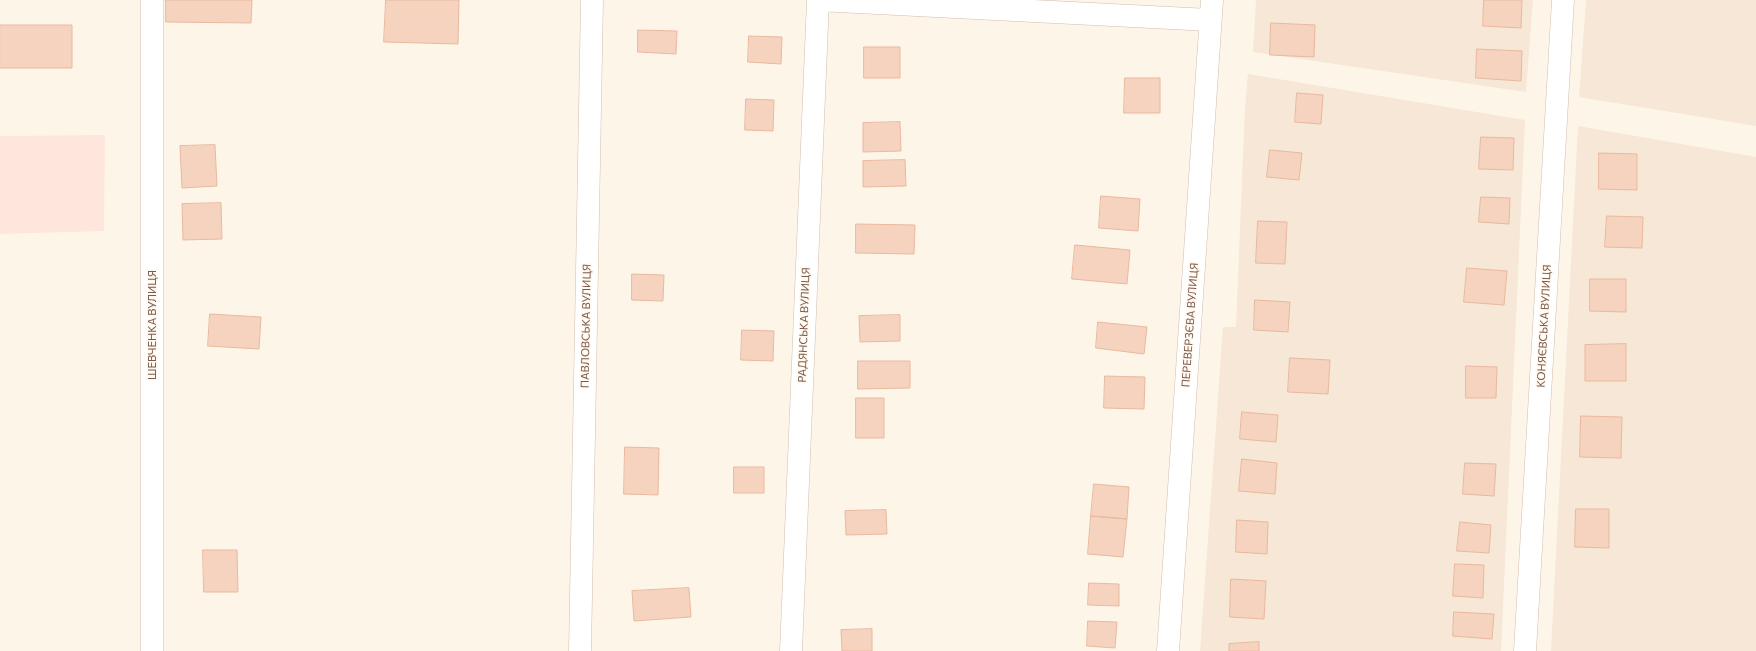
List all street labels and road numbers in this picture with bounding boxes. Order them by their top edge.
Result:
street label: ПЕРЕВЕРЗЄВА ВУЛИЦЯ [1179,262,1201,388]
street label: ПАВЛОВСЬКА ВУЛИЦЯ [578,264,594,388]
street label: КОНЯЄВСЬКА ВУЛИЦЯ [1534,264,1554,388]
street label: РАДЯНСЬКА ВУЛИЦЯ [795,267,813,383]
street label: ШЕВЧЕНКА ВУЛИЦЯ [145,270,159,380]

